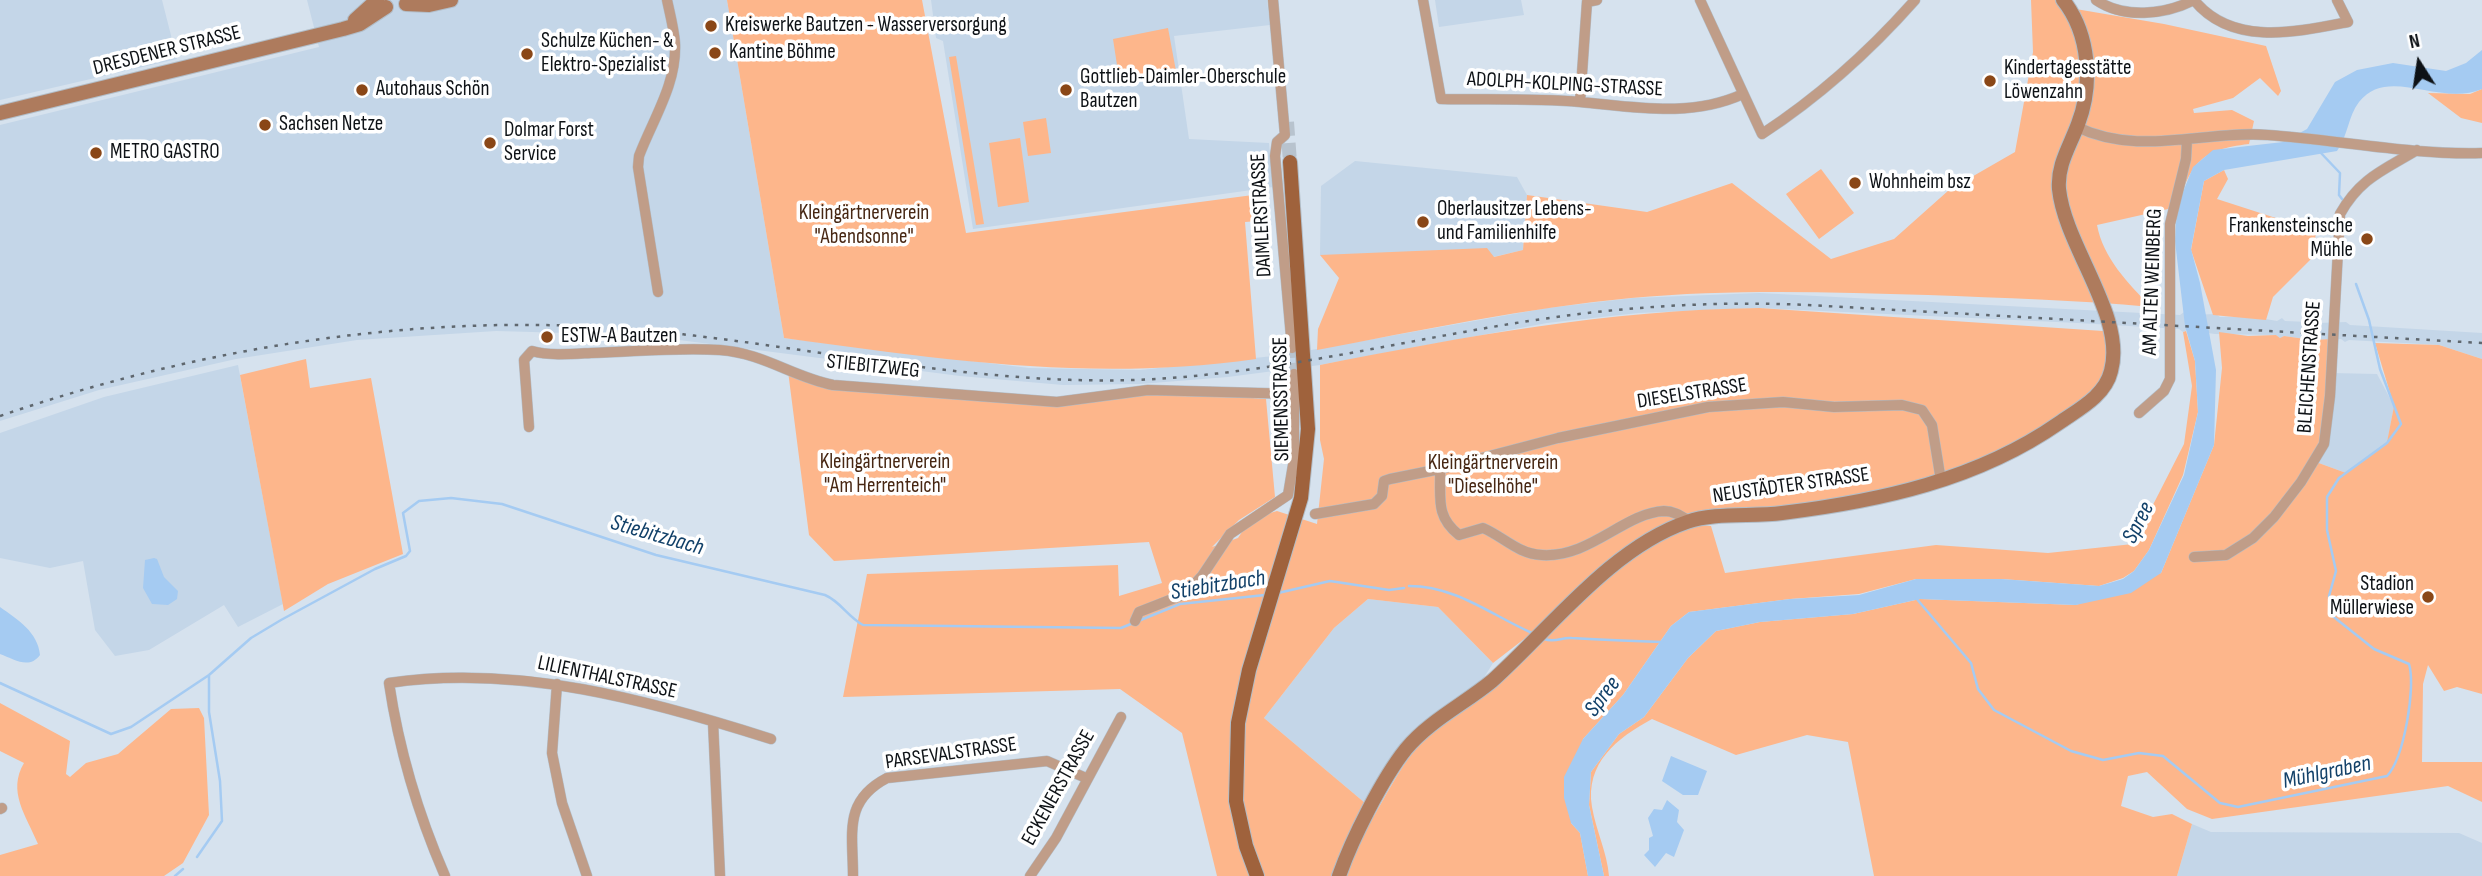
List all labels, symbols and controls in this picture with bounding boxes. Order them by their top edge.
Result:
place label: Kreiswerke Bautzen - Wasserversorgung [725,13,1007,39]
marker: Kreiswerke Bautzen - Wasserversorgung [703,18,719,34]
street label: DRESDENER STRASSE [91,20,243,82]
north arrow [2384,28,2454,98]
place label: Schulze Küchen- & Elektro-Spezialist [541,29,674,79]
text: N [2407,30,2422,54]
place label: Kantine Böhme [729,40,836,66]
marker: Kantine Böhme [707,45,723,61]
marker: Schulze Küchen- & Elektro-Spezialist [519,46,535,62]
place label: Kindertagesstätte Löwenzahn [2004,56,2131,106]
place label: Gottlieb-Daimler-Oberschule Bautzen [1080,65,1286,115]
street label: ADOLPH-KOLPING-STRASSE [1466,67,1664,103]
marker: Kindertagesstätte Löwenzahn [1982,73,1998,89]
place label: Autohaus Schön [376,77,490,103]
marker: Autohaus Schön [354,82,370,98]
marker: Gottlieb-Daimler-Oberschule Bautzen [1058,82,1074,98]
place label: Sachsen Netze [279,112,383,138]
marker: Sachsen Netze [257,117,273,133]
place label: Dolmar Forst Service [504,118,594,168]
marker: Dolmar Forst Service [482,135,498,151]
place label: METRO GASTRO [110,140,220,166]
marker: METRO GASTRO [88,145,104,161]
street label: DAIMLERSTRASSE [1246,152,1278,278]
place label: Wohnheim bsz [1869,170,1971,196]
marker: Wohnheim bsz [1847,175,1863,191]
place label: Oberlausitzer Lebens- und Familienhilfe [1437,197,1592,247]
park label: Kleingärtnerverein "Abendsonne" [799,201,929,251]
street label: AM ALTEN WEINBERG [2138,208,2168,356]
marker: Oberlausitzer Lebens- und Familienhilfe [1415,214,1431,230]
place label: Frankensteinsche Mühle [2229,214,2353,264]
marker: Frankensteinsche Mühle [2359,231,2375,247]
street label: BLEICHENSTRASSE [2293,300,2327,434]
place label: ESTW-A Bautzen [561,324,677,350]
marker: ESTW-A Bautzen [539,329,555,345]
street label: SIEMENSSTRASSE [1268,337,1296,461]
street label: STIEBITZWEG [825,350,921,384]
street label: DIESELSTRASSE [1635,373,1749,415]
park label: Kleingärtnerverein "Am Herrenteich" [820,450,950,500]
park label: Kleingärtnerverein "Dieselhöhe" [1428,451,1558,501]
street label: NEUSTÄDTER STRASSE [1711,463,1871,509]
water label: Spree [2117,498,2161,548]
water label: Stiebitzbach [607,510,707,562]
water label: Stiebitzbach [1169,565,1267,607]
place label: Stadion Müllerwiese [2330,572,2414,622]
marker: Stadion Müllerwiese [2420,589,2436,605]
street label: LILIENTHALSTRASSE [535,651,679,705]
water label: Spree [1579,672,1627,722]
street label: ECKENERSTRASSE [1017,726,1101,850]
street label: PARSEVALSTRASSE [884,732,1018,776]
water label: Mühlgraben [2280,750,2374,796]

